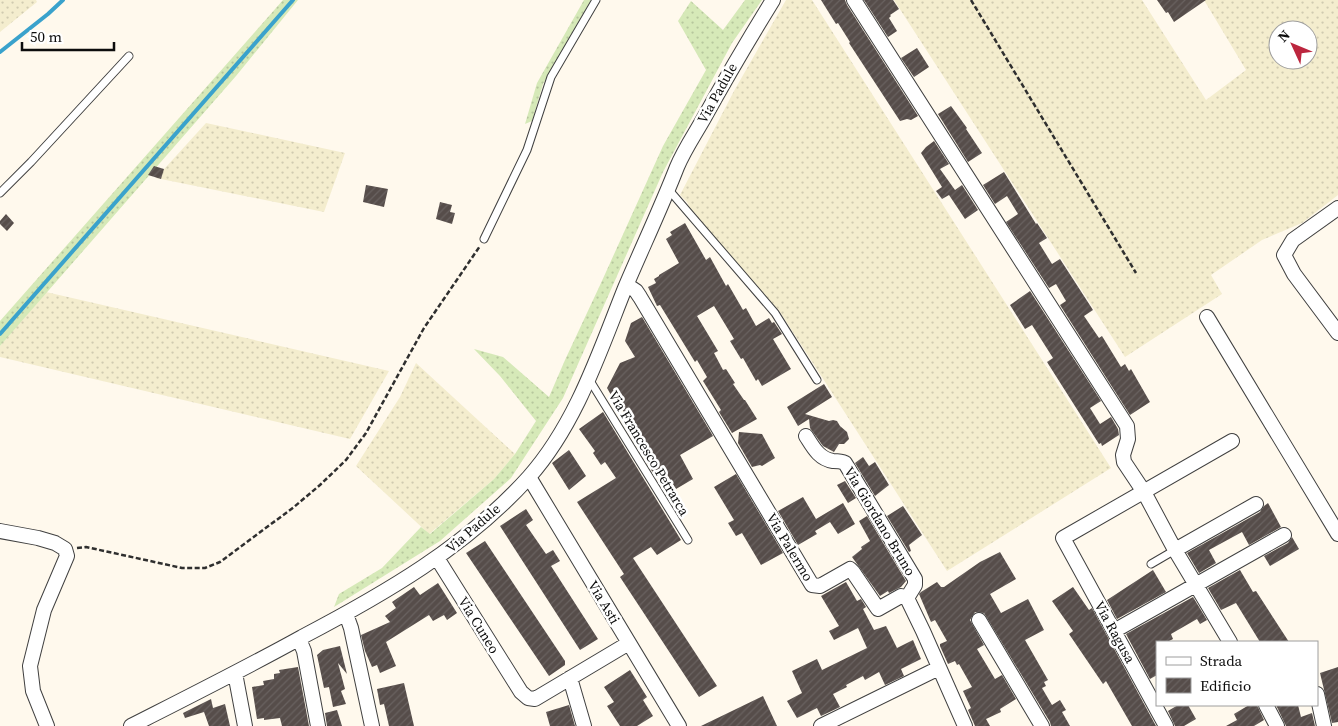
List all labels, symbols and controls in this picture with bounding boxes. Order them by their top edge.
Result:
scale bar [22,20,115,52]
north arrow [1268,20,1318,70]
text: N [1273,25,1294,47]
text: 50 m [30,26,62,47]
street label: Via Padule [692,59,742,127]
street label: Via Francesco Petrarca [604,387,695,520]
street label: Via Giordano Bruno [839,463,921,580]
street label: Via Padule [441,499,505,557]
street label: Via Palermo [762,509,818,585]
street label: Via Asti [583,576,625,628]
street label: Via Cuneo [454,593,505,658]
street label: Via Ragusa [1090,597,1141,667]
legend [1156,641,1318,706]
text: Strada [1200,650,1243,671]
text: Edificio [1200,675,1251,696]

